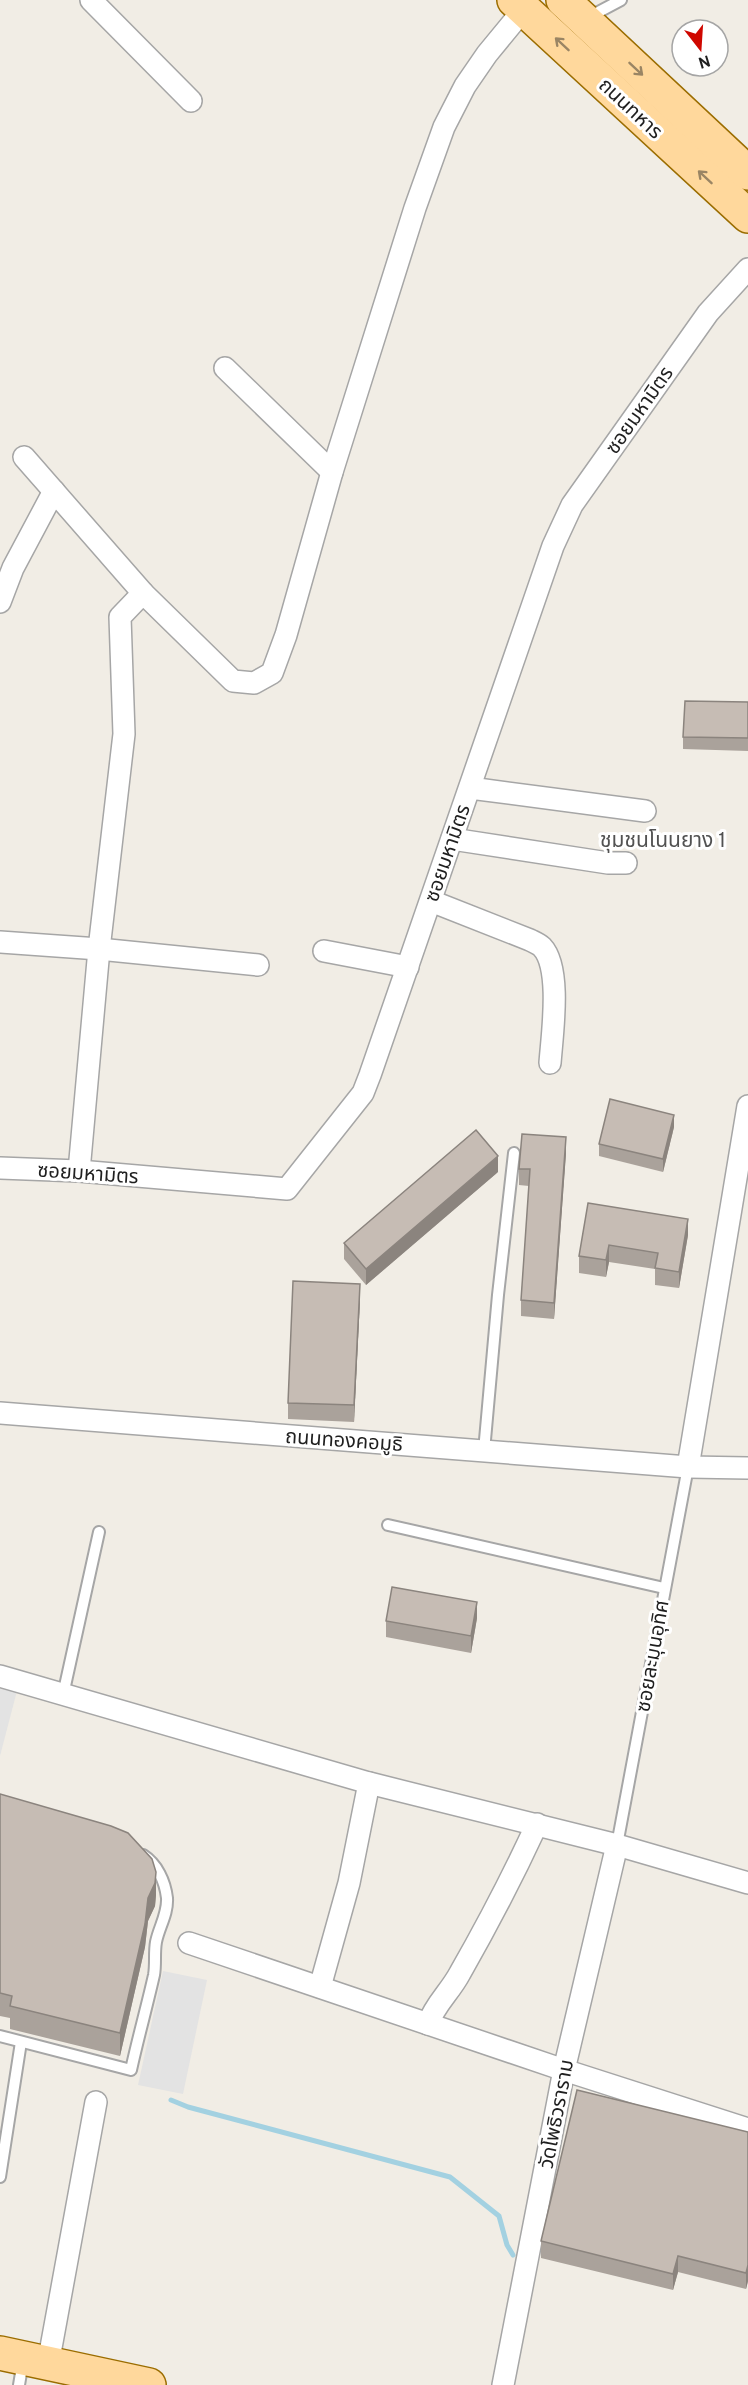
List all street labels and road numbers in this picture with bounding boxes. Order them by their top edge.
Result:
street label: ถนนทหาร [592,73,667,146]
street label: ซอยมหามิตร [601,362,680,460]
street label: ซอยมหามิตร [420,801,478,906]
street label: ซอยมหามิตร [36,1158,139,1191]
street label: ถนนทองคอมูธิ [284,1425,404,1459]
street label: ซอยละมุนอุทิศ [631,1598,677,1714]
street label: วัดโพธิวราราม [535,2058,581,2171]

